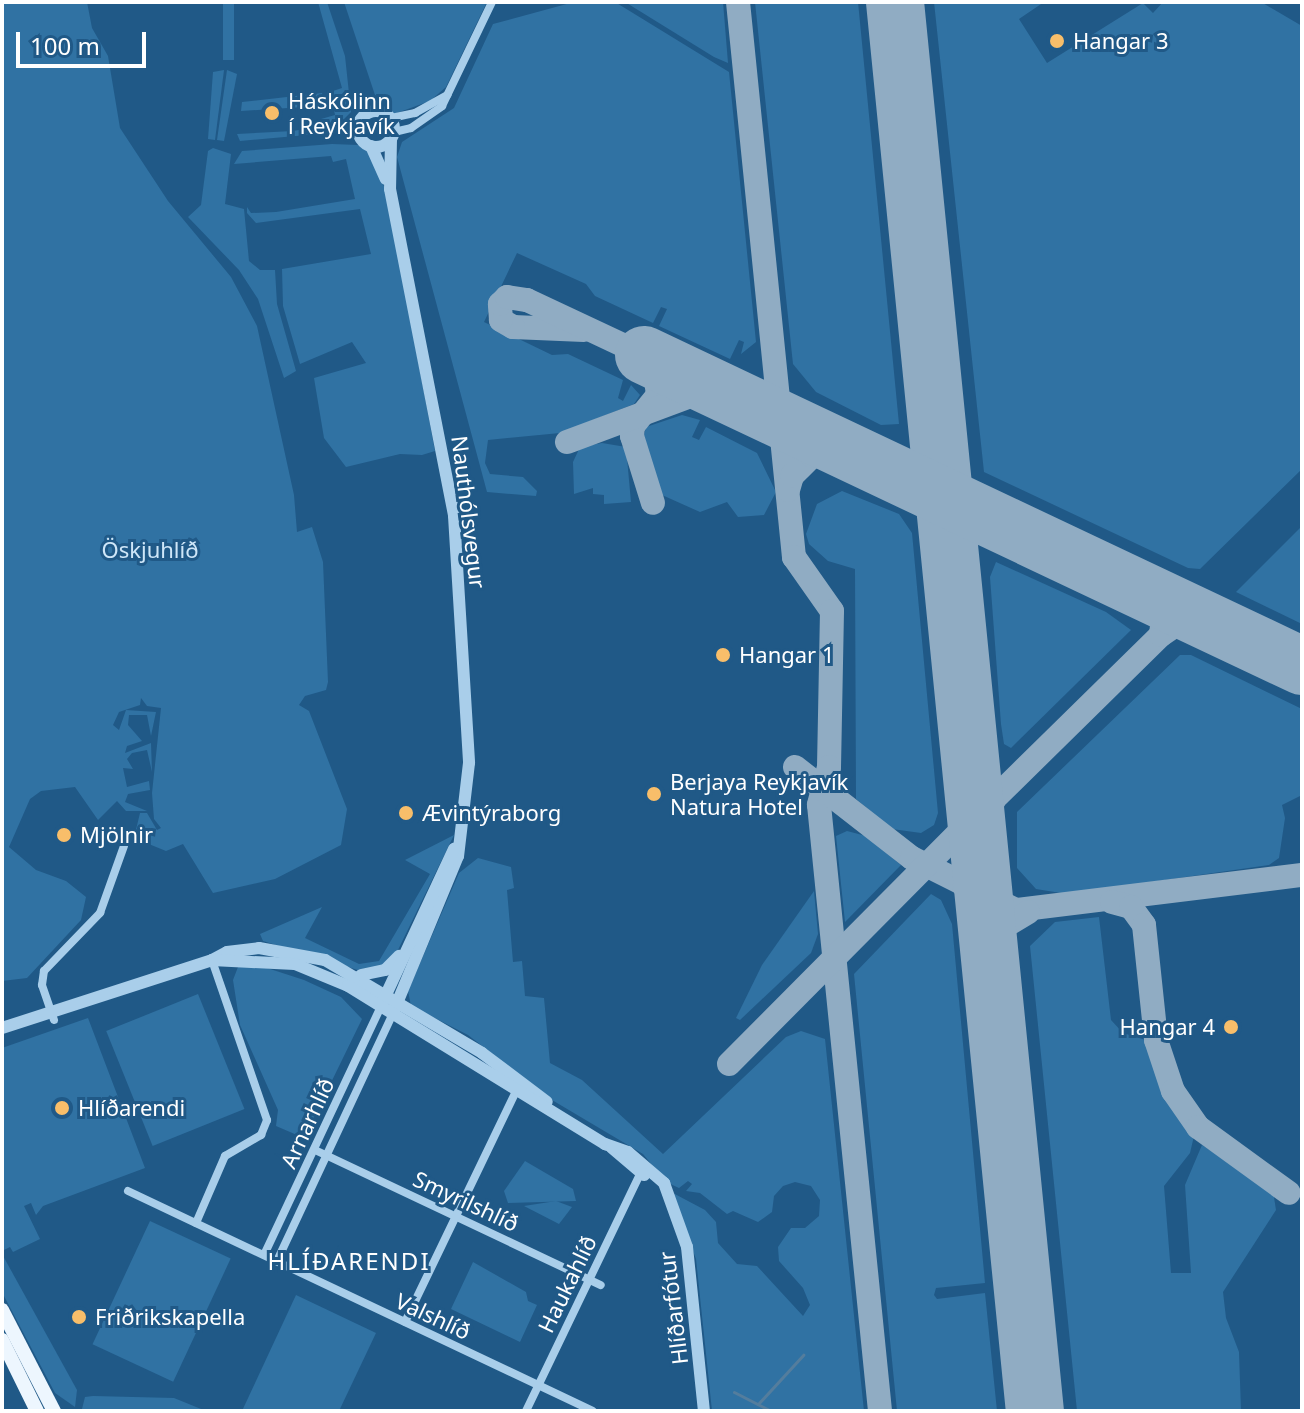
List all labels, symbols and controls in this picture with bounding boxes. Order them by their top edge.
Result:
scale bar [20,16,150,66]
place label: Hangar 3 [1073,28,1169,54]
text: 100 m [30,29,100,62]
marker: Hangar 3 [1048,32,1066,50]
place label: Háskólinn í Reykjavík [288,87,395,138]
marker: Háskólinn í Reykjavík [263,104,281,122]
street label: Nauthólsvegur [447,434,491,590]
park label: Öskjuhlíð [102,537,198,563]
place label: Hangar 1 [739,642,835,668]
marker: Hangar 1 [714,646,732,664]
place label: Berjaya Reykjavík Natura Hotel [670,768,848,820]
marker: Berjaya Reykjavík Natura Hotel [645,785,663,803]
place label: Ævintýraborg [422,800,561,826]
marker: Ævintýraborg [397,804,415,822]
place label: Mjölnir [80,822,153,848]
marker: Mjölnir [55,826,73,844]
place label: Hangar 4 [1119,1014,1215,1040]
marker: Hangar 4 [1222,1018,1240,1036]
street label: Arnarhlíð [275,1074,339,1172]
place label: Hlíðarendi [78,1095,185,1121]
marker: Hlíðarendi [53,1099,71,1117]
street label: Smyrilshlíð [409,1165,523,1237]
street label: Haukahlíð [532,1231,602,1337]
district label: HLÍÐARENDI [267,1247,431,1275]
street label: Hlíðarfótur [653,1250,693,1366]
street label: Valshlíð [391,1287,475,1345]
place label: Friðrikskapella [95,1304,245,1330]
marker: Friðrikskapella [70,1308,88,1326]

